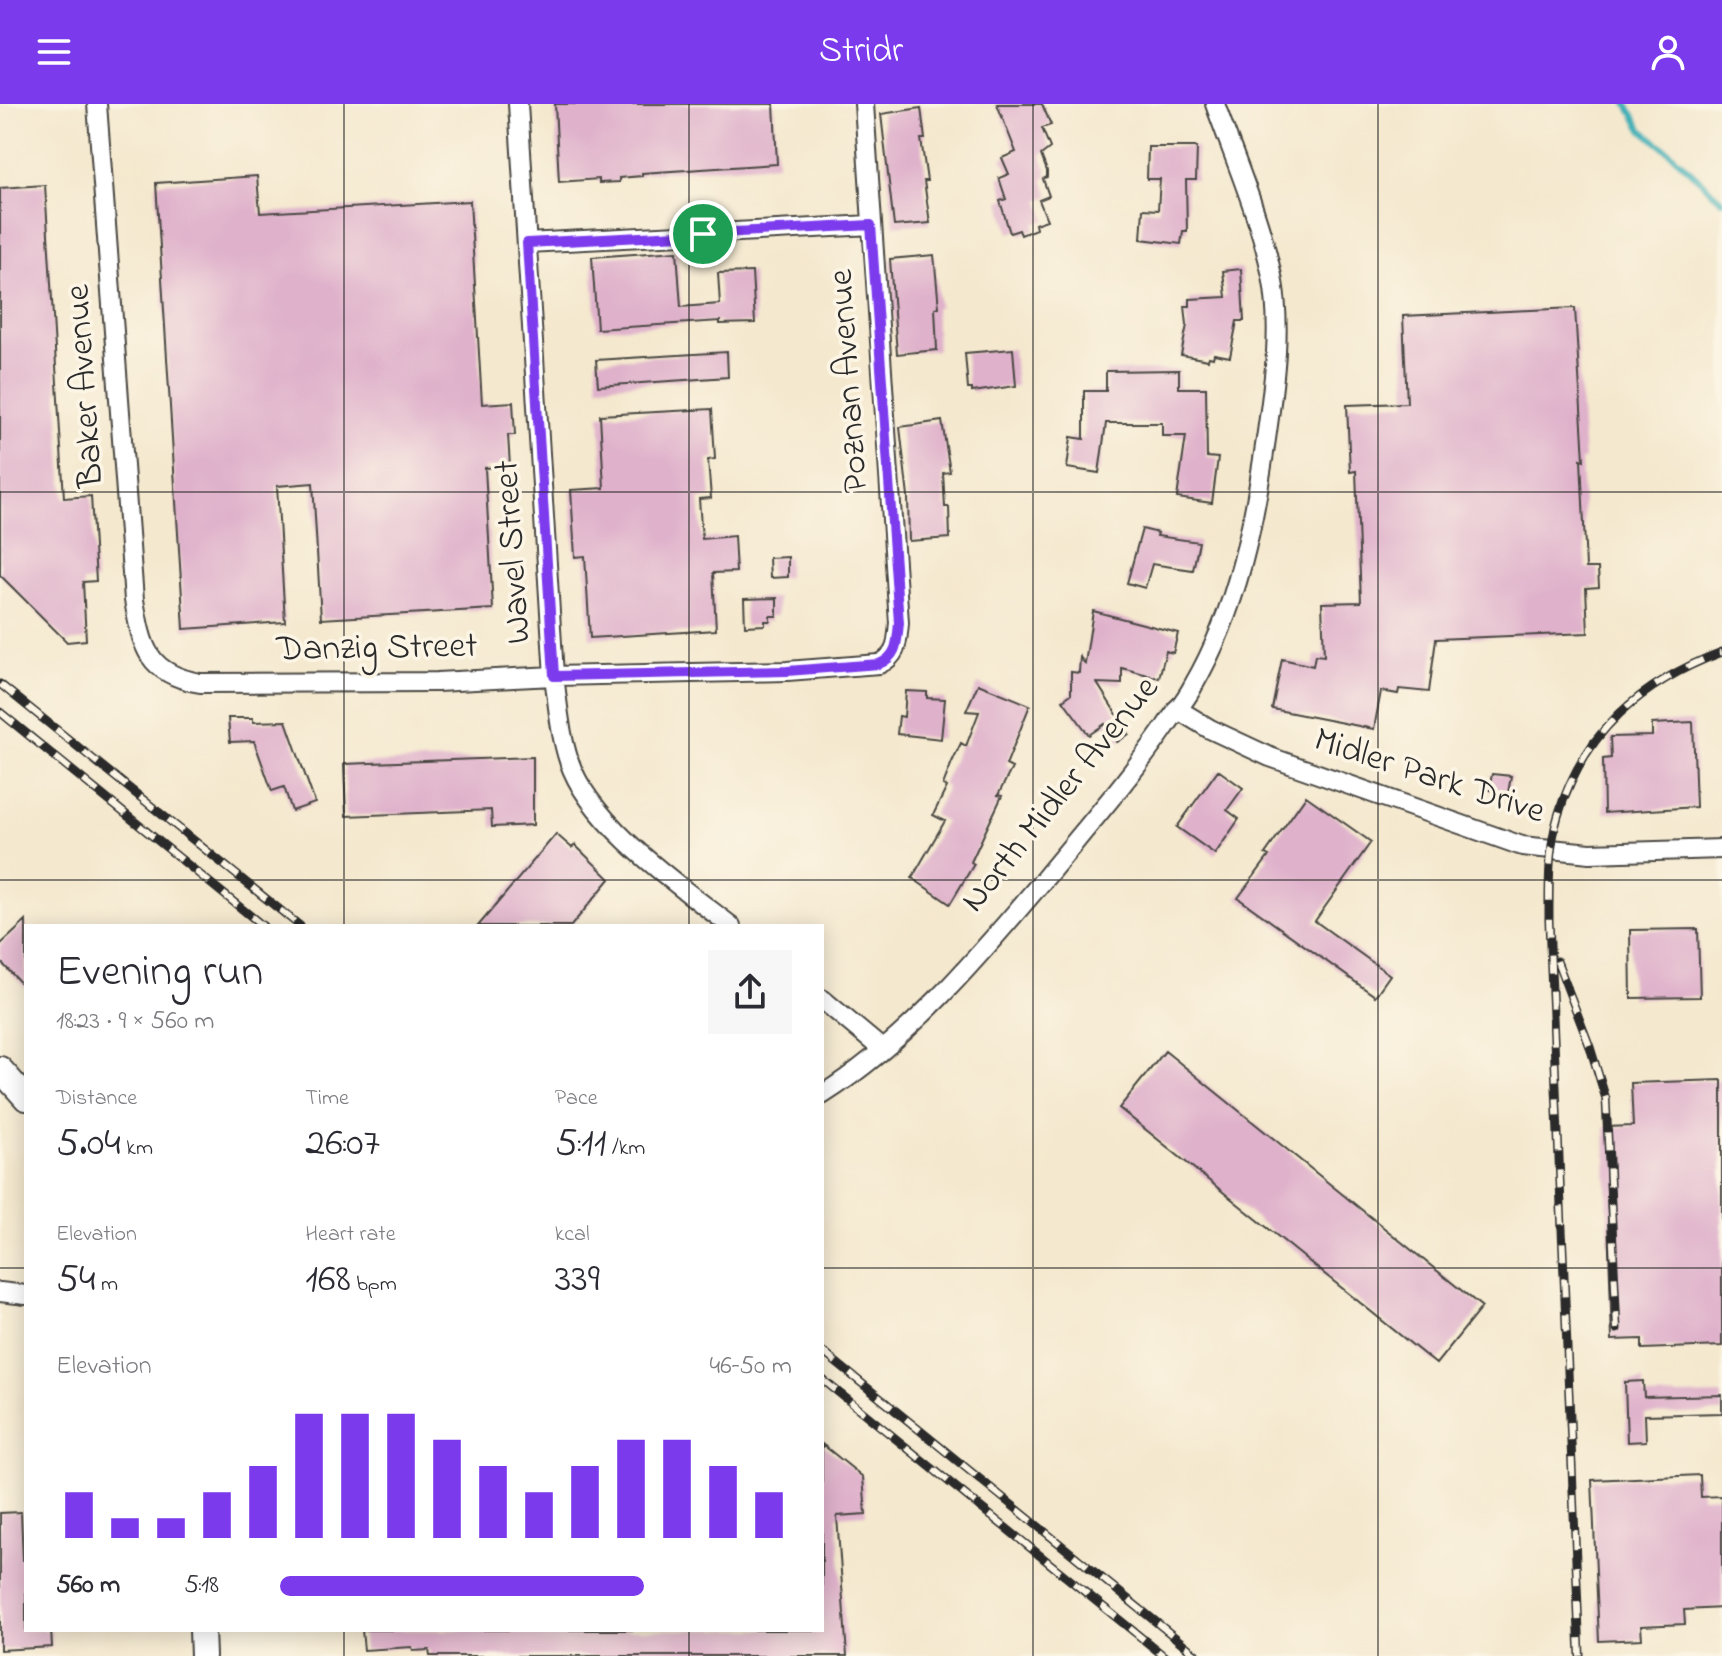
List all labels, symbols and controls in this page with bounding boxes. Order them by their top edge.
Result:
text: Stridr [819,26,903,79]
icon: menu [32,30,76,74]
icon: person [1646,30,1690,74]
pin [669,200,737,268]
icon: arrive [681,212,725,256]
street label: Poznan Avenue [816,267,884,495]
street label: Baker Avenue [52,282,120,490]
street label: Wavel Street [481,458,547,646]
street label: Danzig Street [275,621,478,677]
street label: North Midler Avenue [949,665,1174,925]
street label: Midler Park Drive [1307,715,1552,840]
text: Evening run [56,941,263,1005]
button: share [708,950,792,1034]
text: 18:23 · 9 × 560 m [56,1003,215,1041]
text: Distance [56,1083,137,1115]
text: Time [305,1083,349,1115]
text: Pace [555,1083,598,1115]
text: 5.04 [56,1115,121,1174]
text: 26:07 [305,1115,380,1174]
text: 5:11 [555,1115,606,1174]
text: km [121,1133,153,1165]
text: /km [606,1133,645,1165]
text: Elevation [56,1219,137,1251]
text: Heart rate [305,1219,396,1251]
text: kcal [555,1219,590,1251]
text: 54 [56,1251,95,1310]
text: 168 [305,1251,351,1310]
text: 339 [555,1251,600,1310]
text: m [95,1269,118,1301]
text: bpm [351,1269,397,1301]
text: Elevation [56,1348,152,1386]
text: 46–50 m [710,1348,792,1386]
text: 560 m [56,1567,120,1605]
text: 5:18 [184,1567,219,1605]

